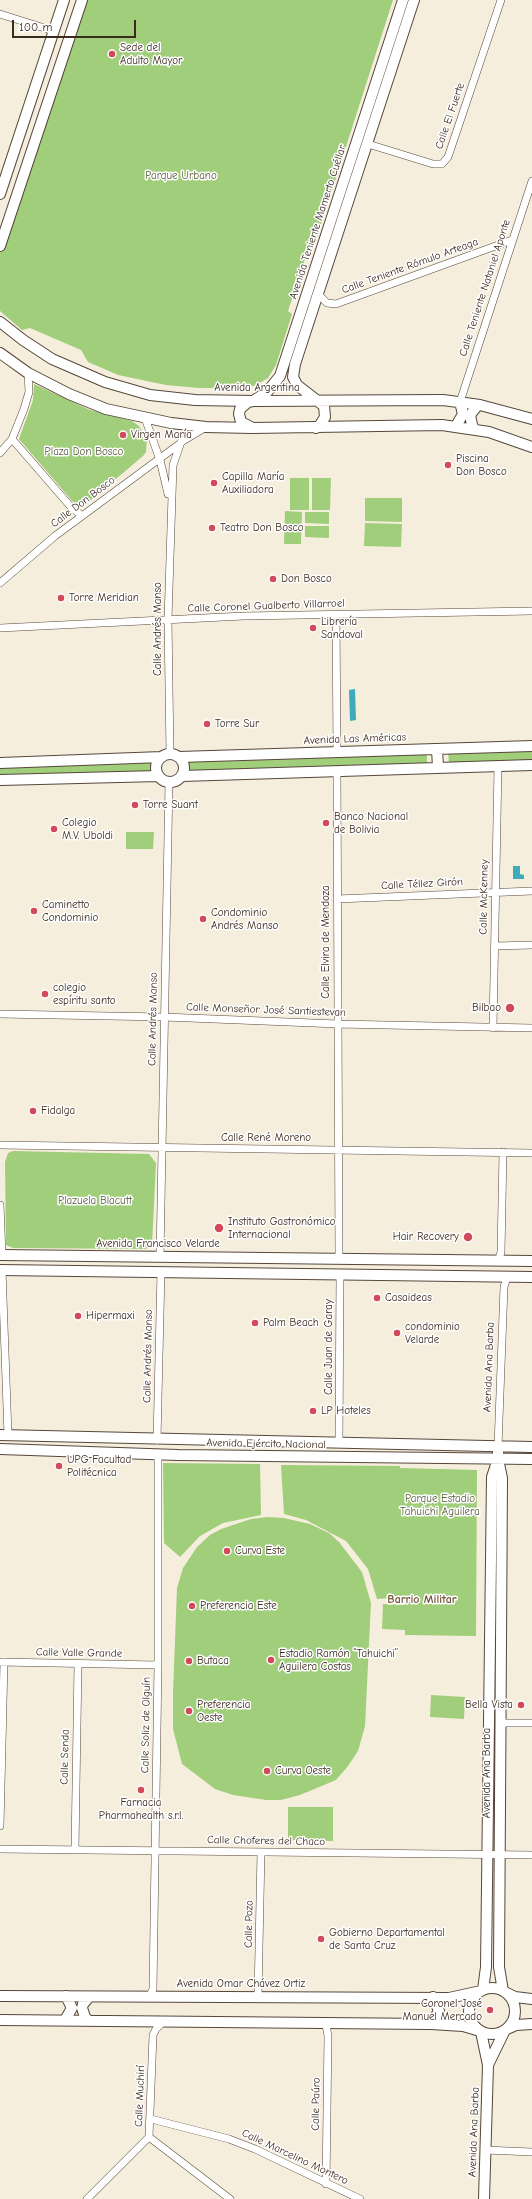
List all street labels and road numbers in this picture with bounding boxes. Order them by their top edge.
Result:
street label: Calle El Fuerte [432,81,468,151]
street label: Avenida Teniente Mamerto Cuéllar [287,143,349,301]
street label: Calle Teniente Nataniel Aponte [457,218,513,358]
street label: Calle Teniente Rómulo Arteaga [340,235,480,297]
street label: Avenida Argentina [214,381,300,395]
street label: Calle Don Bosco [48,474,118,530]
street label: Calle Andrés Manso [151,582,165,676]
street label: Calle Coronel Gualberto Villarroel [187,597,345,615]
street label: Avenida Las Américas [303,731,407,747]
street label: Calle McKenney [477,859,491,935]
street label: Calle Téllez Girón [381,875,463,893]
street label: Calle Elvira de Mendoza [319,885,333,999]
street label: Calle Andrés Manso [146,972,160,1066]
street label: Calle Monseñor José Santiestevan [186,1001,346,1019]
street label: Calle René Moreno [221,1131,311,1145]
street label: Avenida Francisco Velarde [96,1237,220,1251]
street label: Calle Juan de Garay [322,1299,336,1395]
street label: Calle Andrés Manso [141,1309,155,1403]
street label: Avenida Ana Barba [481,1322,497,1412]
street label: Avenida Ejército Nacional [206,1436,326,1452]
street label: Calle Valle Grande [36,1646,122,1660]
street label: Calle Soliz de Olguín [139,1677,153,1773]
street label: Avenida Ana Barba [480,1728,494,1818]
street label: Calle Senda [58,1729,72,1785]
street label: Calle Choferes del Chaco [207,1833,325,1849]
street label: Calle Pozo [242,1900,256,1948]
street label: Avenida Omar Chávez Ortiz [177,1977,305,1991]
street label: Calle Muchirí [132,2065,148,2127]
street label: Calle Paúro [309,2077,323,2131]
street label: Avenida Ana Barba [466,2087,482,2177]
street label: Calle Marcelino Montero [240,2126,350,2188]

